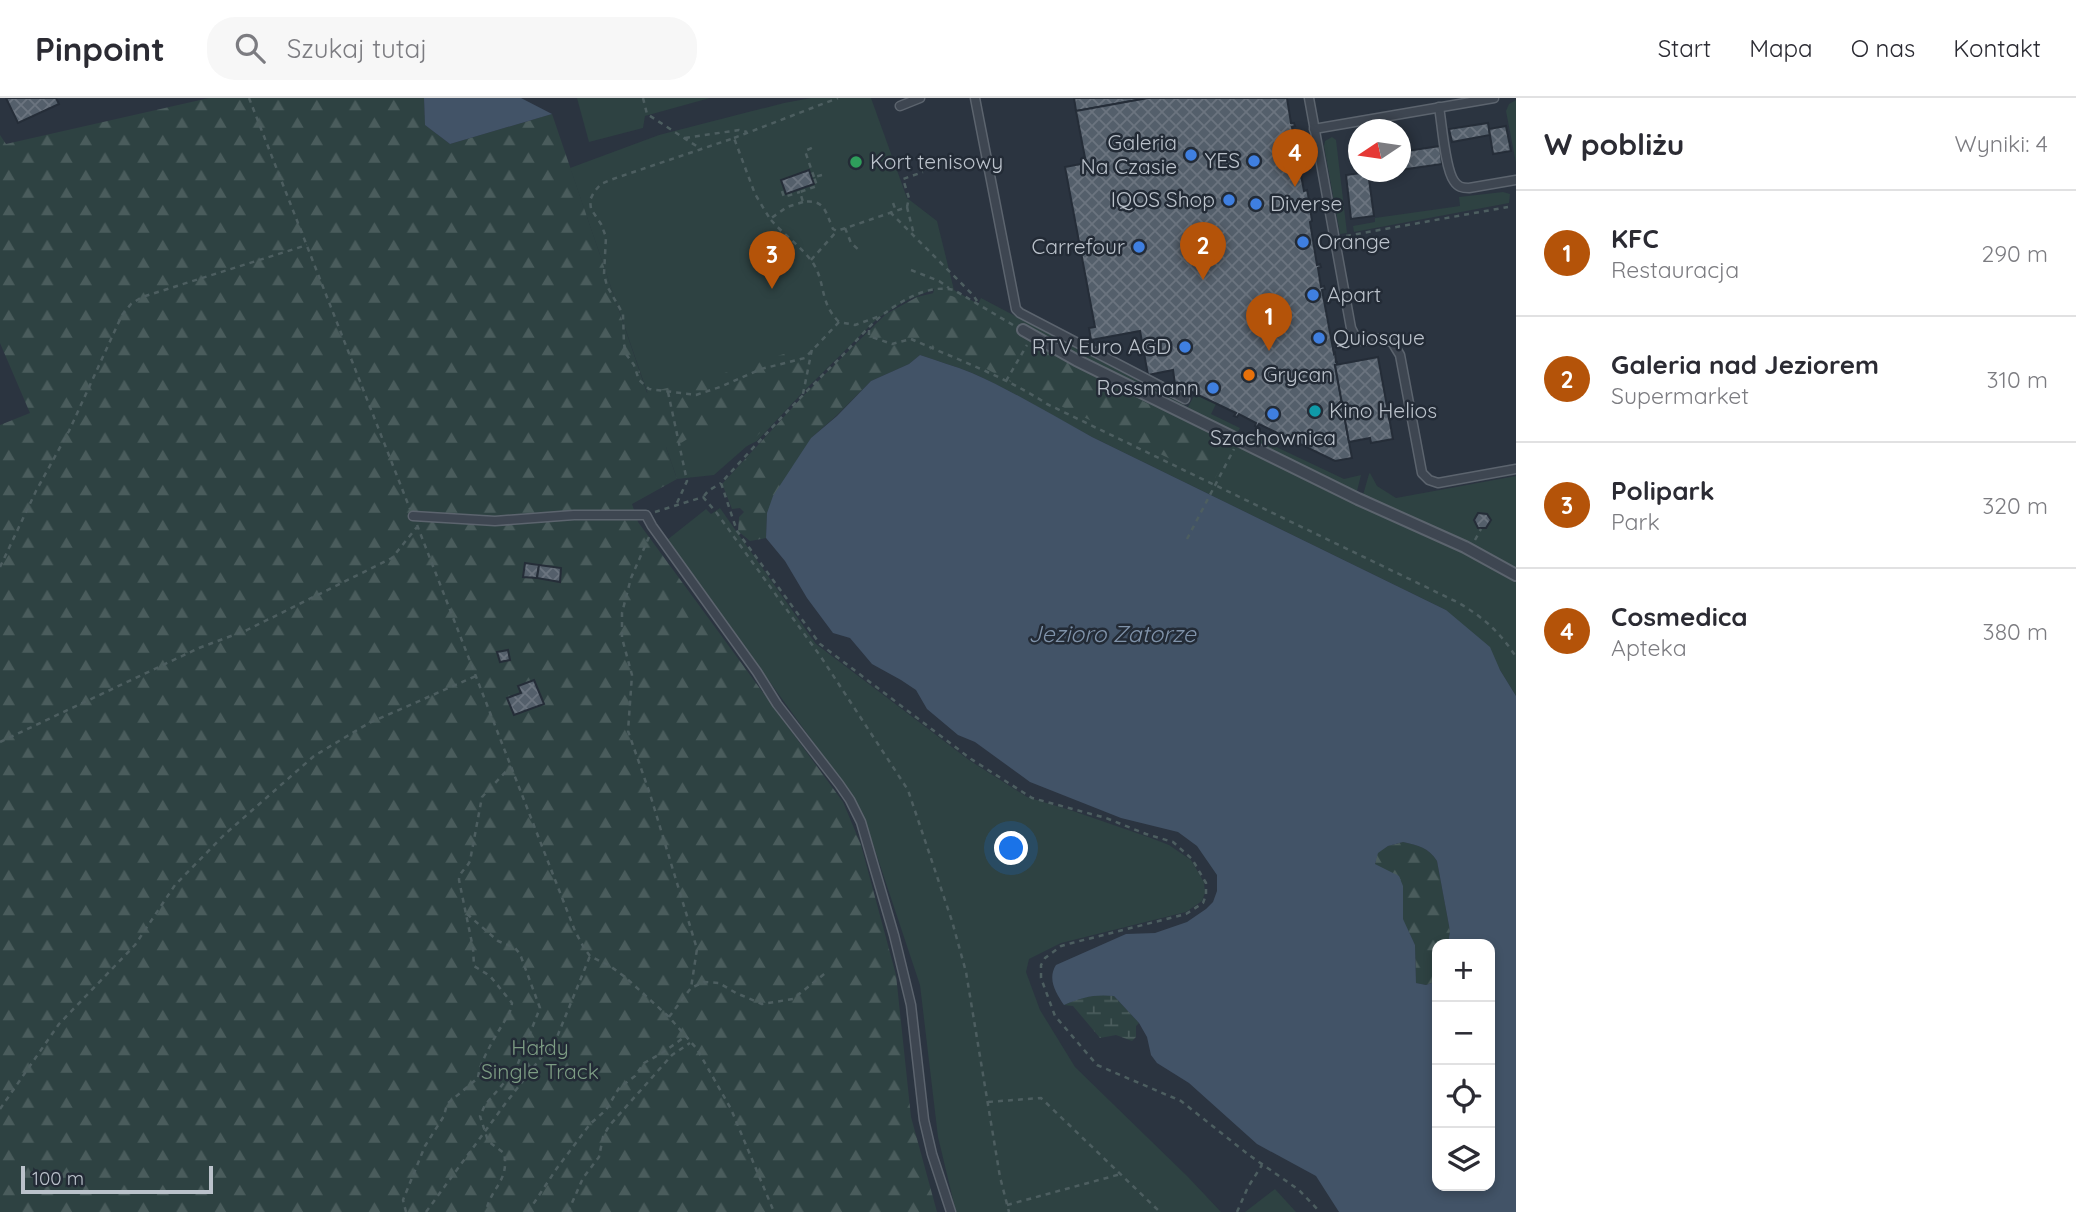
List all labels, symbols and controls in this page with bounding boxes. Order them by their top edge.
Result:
search box [207,17,697,80]
text: Pinpoint [35,28,165,69]
icon: search [231,29,269,67]
text: Szukaj tutaj [287,32,427,65]
text: Start [1658,33,1711,63]
text: Mapa [1749,33,1813,63]
text: O nas [1851,33,1915,63]
text: Kontakt [1953,33,2041,63]
north arrow [1348,119,1411,182]
text: W pobliżu [1544,125,1684,163]
place label: Galeria Na Czasie [1081,129,1177,179]
pin: 4 [1272,129,1318,187]
text: Wyniki: 4 [1955,129,2048,158]
marker: Galeria Na Czasie [1183,147,1199,163]
place label: YES [1205,147,1240,173]
place label: Kort tenisowy [870,148,1003,174]
marker: YES [1246,153,1262,169]
marker: Kort tenisowy [848,154,864,170]
place label: IQOS Shop [1111,186,1215,212]
place label: Diverse [1270,190,1342,216]
marker: IQOS Shop [1221,192,1237,208]
marker: Diverse [1248,196,1264,212]
pin: 2 [1180,222,1226,280]
text: KFC [1611,222,1659,255]
place label: Orange [1317,228,1390,254]
pin: 3 [749,231,795,289]
place label: Carrefour [1031,233,1125,259]
marker: Orange [1295,234,1311,250]
marker: Carrefour [1131,239,1147,255]
text: 1 [1563,239,1571,268]
text: 290 m [1981,239,2048,268]
text: Restauracja [1611,255,1739,284]
place label: Apart [1327,281,1381,307]
marker: Apart [1305,287,1321,303]
pin: 1 [1246,293,1292,351]
place label: Quiosque [1333,324,1425,350]
marker: Quiosque [1311,330,1327,346]
place label: RTV Euro AGD [1032,333,1171,359]
marker: RTV Euro AGD [1177,339,1193,355]
text: Galeria nad Jeziorem [1611,348,1879,381]
place label: Grycan [1263,361,1333,387]
text: 2 [1560,365,1574,394]
text: 310 m [1986,365,2048,394]
marker: Grycan [1241,367,1257,383]
place label: Rossmann [1096,374,1199,400]
marker: Rossmann [1205,380,1221,396]
text: Supermarket [1611,381,1749,410]
place label: Kino Helios [1329,397,1437,423]
marker: Kino Helios [1307,403,1323,419]
marker: Szachownica [1265,406,1281,422]
place label: Szachownica [1210,424,1336,450]
text: Polipark [1611,474,1715,507]
text: 3 [1561,491,1573,520]
text: 320 m [1982,491,2048,520]
text: Park [1611,507,1660,536]
text: Cosmedica [1611,600,1748,633]
text: 4 [1560,617,1574,646]
text: 380 m [1983,617,2048,646]
water label: Jezioro Zatorze [1028,619,1197,648]
text: Apteka [1611,633,1687,662]
your location [994,831,1028,865]
map controls [1432,939,1495,1191]
button: + [1432,939,1495,1002]
button: − [1432,1002,1495,1065]
park label: Hałdy Single Track [481,1034,599,1084]
button: locate [1432,1065,1495,1128]
button: layers [1432,1128,1495,1191]
scale bar [21,1163,214,1195]
text: 100 m [32,1166,84,1190]

